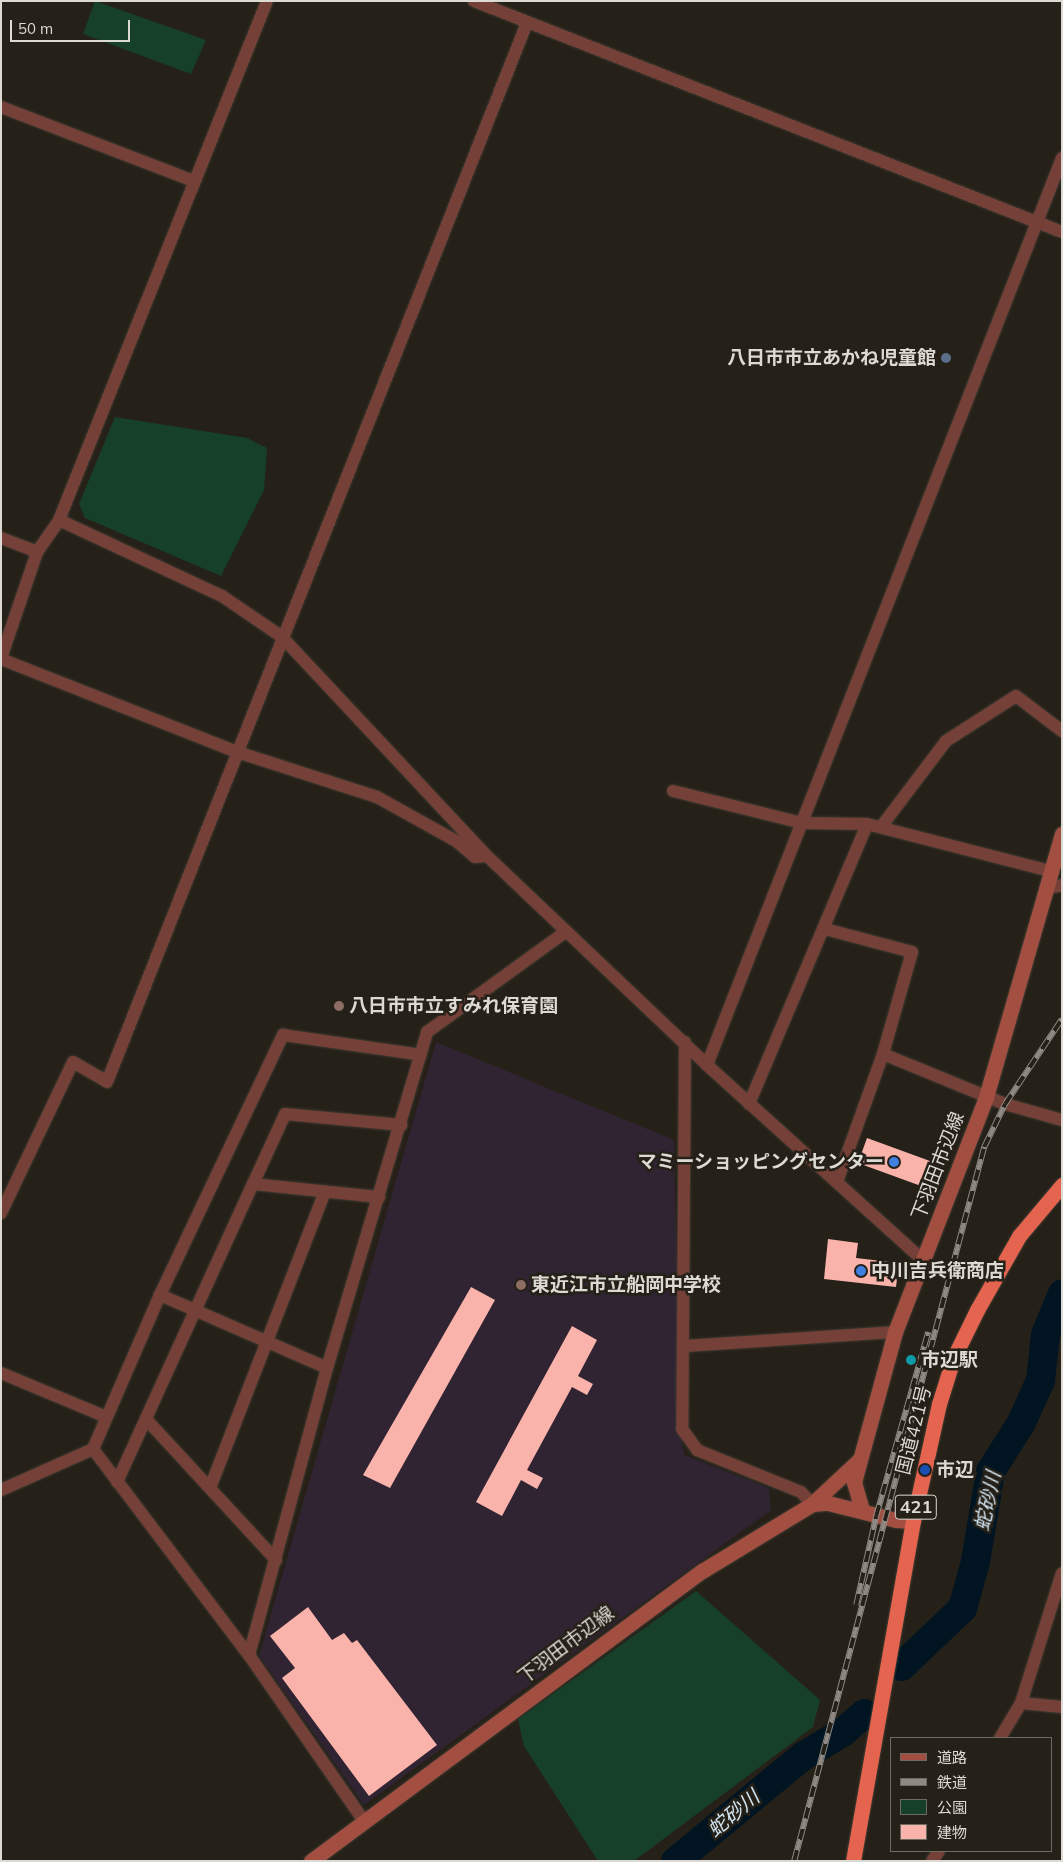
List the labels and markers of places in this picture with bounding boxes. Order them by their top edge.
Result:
place label: 八日市市立あかね児童館 [727,347,936,369]
marker: 八日市市立あかね児童館 [940,352,952,364]
place label: 八日市市立すみれ保育園 [349,995,558,1017]
marker: 八日市市立すみれ保育園 [333,1000,345,1012]
place label: マミーショッピングセンター [637,1151,884,1173]
marker: マミーショッピングセンター [888,1156,900,1168]
place label: 中川吉兵衛商店 [871,1260,1004,1282]
marker: 中川吉兵衛商店 [855,1265,867,1277]
place label: 東近江市立船岡中学校 [531,1274,721,1296]
marker: 東近江市立船岡中学校 [515,1279,527,1291]
place label: 市辺駅 [921,1349,978,1371]
marker: 市辺駅 [905,1354,917,1366]
place label: 市辺 [936,1459,974,1481]
marker: 市辺 [918,1463,932,1477]

